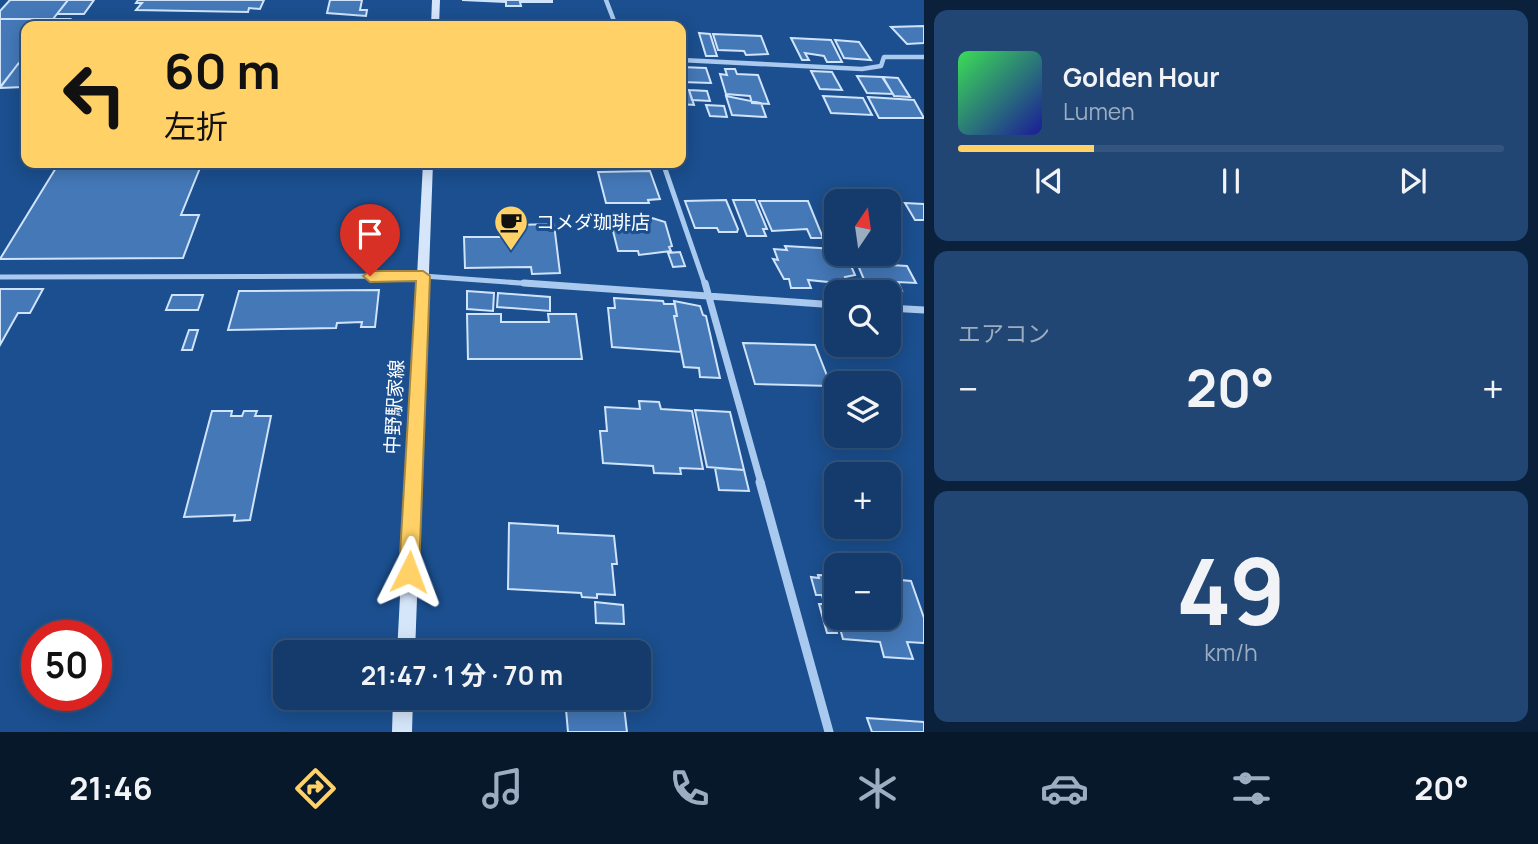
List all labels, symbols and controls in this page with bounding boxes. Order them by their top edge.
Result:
text: 60 m [164,37,281,104]
icon: left [49,49,140,140]
text: Golden Hour [1063,59,1220,95]
text: Lumen [1063,95,1135,127]
text: 左折 [164,104,228,148]
icon: previous [1030,162,1068,200]
icon: pause [1212,162,1250,200]
icon: next [1394,162,1432,200]
north arrow [824,189,901,266]
map controls [824,189,901,630]
cafe icon: コメダ珈琲店 [492,203,530,252]
pin [340,204,400,276]
place label: コメダ珈琲店 [536,209,650,235]
icon: arrive [351,215,389,253]
button: search [824,280,901,357]
text: エアコン [958,317,1050,349]
text: 20° [1186,352,1275,423]
street label: 中野駅家線 [379,359,409,455]
text: − [958,362,979,414]
text: + [1482,362,1504,414]
button: layers [824,371,901,448]
button: + [824,462,901,539]
text: 49 [1176,528,1286,652]
position arrow [372,535,446,609]
button: − [824,553,901,630]
speed limit sign: 50 [21,620,112,711]
text: km/h [1204,636,1258,668]
text: 21:47 · 1 分 · 70 m [361,657,563,693]
icon: directions [291,764,340,813]
icon: music [478,764,527,813]
icon: phone [665,764,714,813]
icon: climate [853,764,902,813]
icon: car [1040,764,1089,813]
icon: filters [1227,764,1276,813]
text: 21:46 [69,766,153,810]
text: 20° [1414,766,1469,810]

